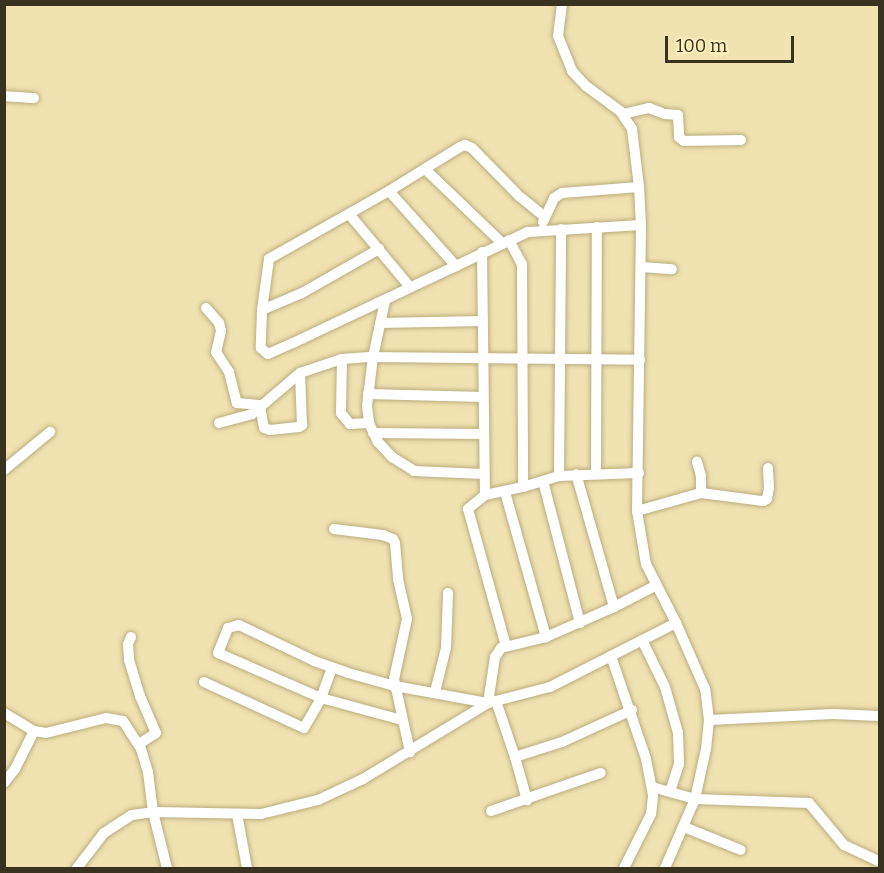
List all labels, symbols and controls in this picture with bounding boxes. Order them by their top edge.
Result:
scale bar [668,24,797,62]
text: 100 m [676,35,727,57]

